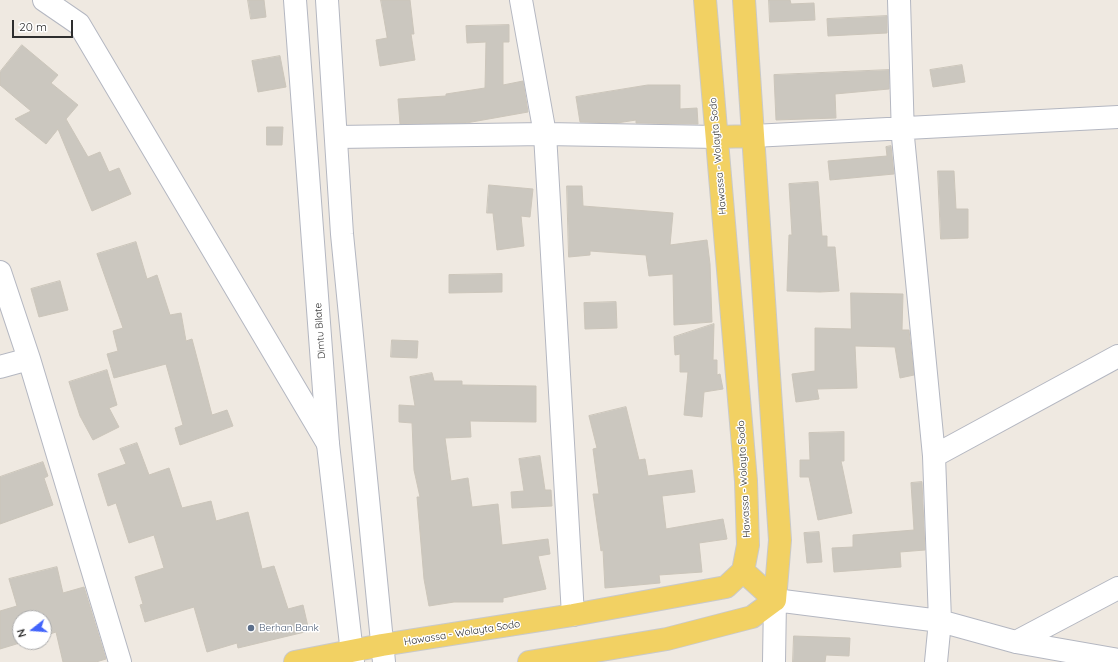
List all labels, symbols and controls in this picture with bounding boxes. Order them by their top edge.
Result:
scale bar [14,12,75,38]
text: 20 m [19,19,47,34]
street label: Hawassa - Wolayta Sodo [707,97,729,215]
street label: Dimtu Bilate [312,303,328,359]
street label: Hawassa - Wolayta Sodo [735,420,753,538]
north arrow [12,610,52,650]
street label: Hawassa - Wolayta Sodo [403,618,521,648]
place label: Berhan Bank [259,622,319,634]
marker: Berhan Bank [246,623,256,633]
text: N [14,627,29,639]

